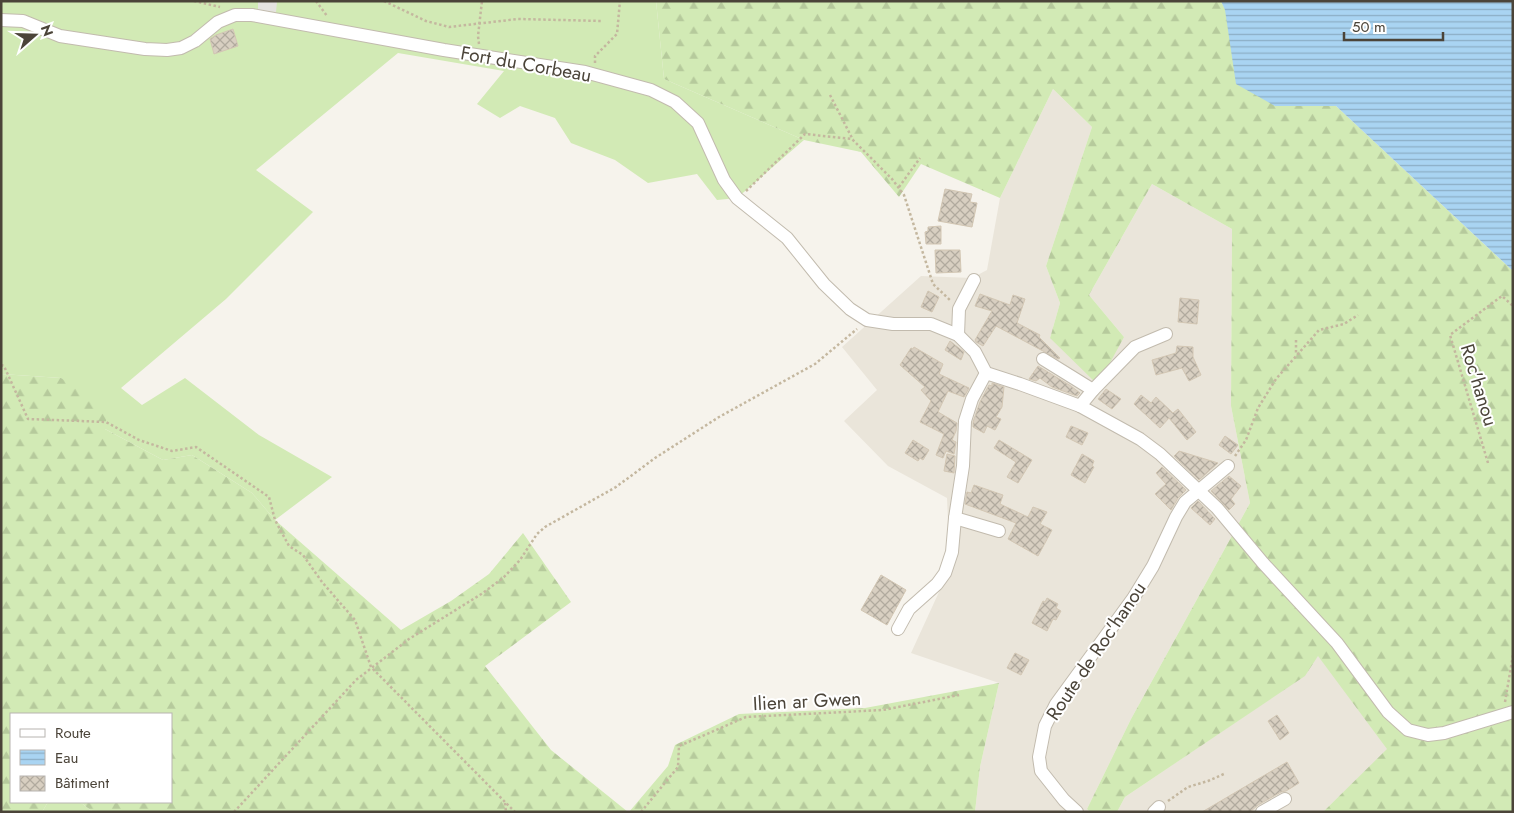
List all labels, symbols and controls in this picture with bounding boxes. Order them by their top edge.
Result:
north arrow [10,10,60,60]
scale bar [1344,10,1443,42]
text: 50 m [1352,16,1386,38]
text: N [36,22,59,39]
street label: Fort du Corbeau [459,39,593,89]
street label: Roc'hanou [1454,341,1504,429]
street label: Route de Roc'hanou [1040,576,1152,726]
street label: Ilien ar Gwen [752,685,862,717]
legend [10,713,172,803]
text: Route [55,722,91,744]
text: Eau [55,747,78,769]
text: Bâtiment [55,772,109,794]

